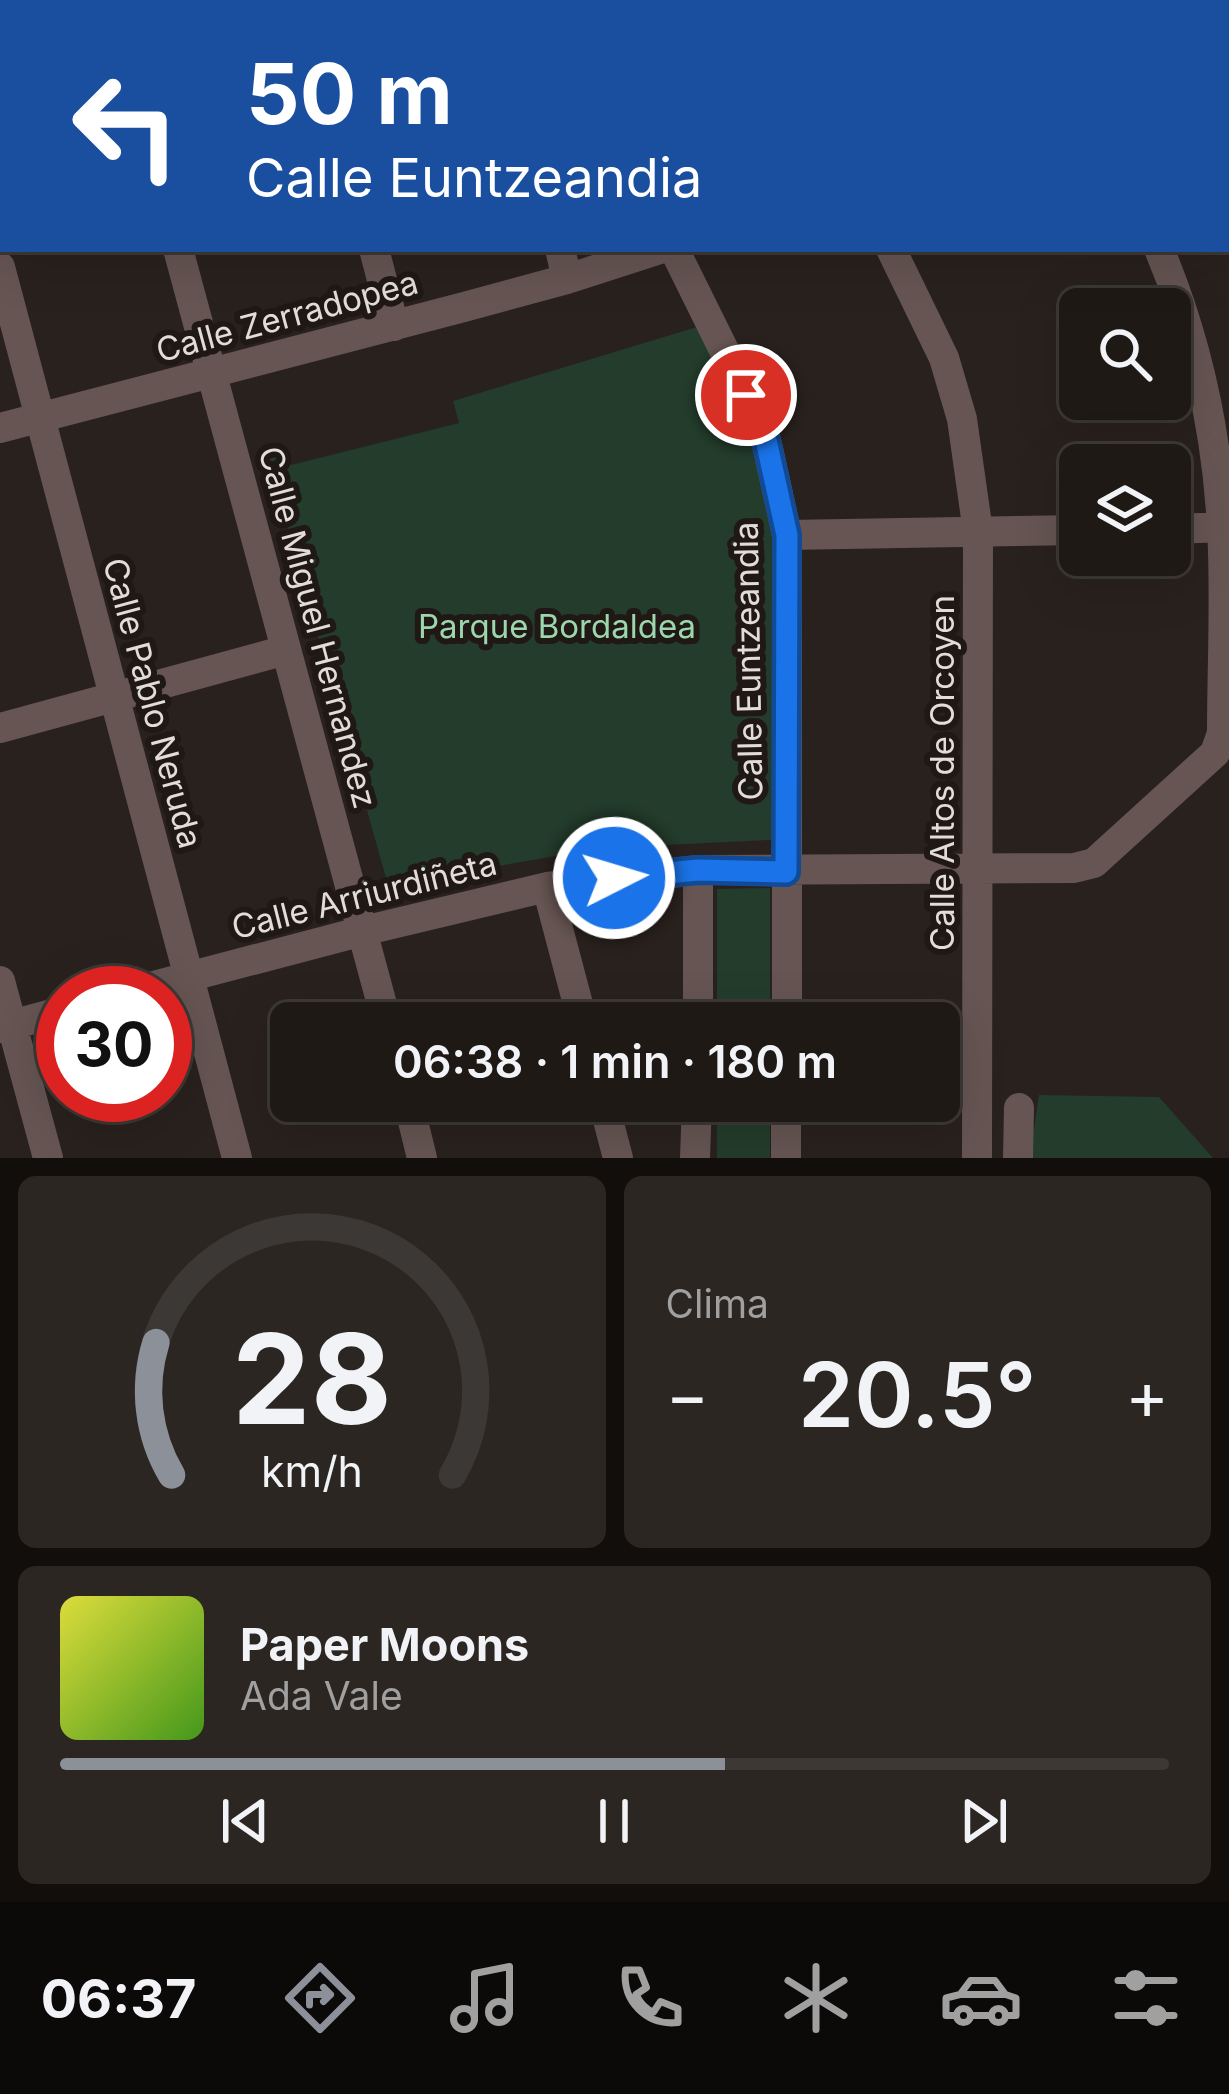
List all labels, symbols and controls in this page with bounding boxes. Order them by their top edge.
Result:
text: 50 m [246,43,453,144]
icon: left [48,48,204,204]
text: Calle Euntzeandia [246,145,702,210]
street label: Calle Zerradopea [152,262,422,370]
map controls [1059,288,1191,576]
button: search [1059,288,1191,420]
pin [695,344,797,446]
icon: arrive [713,362,779,428]
street label: Calle Miguel Hernandez [250,442,386,812]
button: layers [1059,444,1191,576]
street label: Calle Euntzeandia [726,521,770,801]
street label: Calle Pablo Neruda [95,554,211,852]
street label: Calle Altos de Orcoyen [922,595,962,951]
park label: Parque Bordaldea [418,606,696,646]
position arrow [551,815,677,941]
street label: Calle Arriurdiñeta [227,843,501,947]
speed limit sign: 30 [36,966,192,1122]
text: 06:38 · 1 min · 180 m [393,1034,837,1089]
text: Clima [666,1280,769,1327]
text: 28 [232,1303,392,1454]
text: 20.5° [798,1340,1036,1449]
text: − [666,1355,709,1435]
text: + [1125,1355,1169,1435]
text: km/h [261,1445,363,1497]
text: Paper Moons [240,1617,529,1672]
text: Ada Vale [240,1672,403,1719]
icon: previous [212,1788,278,1854]
icon: pause [581,1788,647,1854]
icon: next [951,1788,1017,1854]
icon: directions [278,1956,362,2040]
icon: music [443,1956,527,2040]
icon: phone [608,1956,692,2040]
icon: climate [774,1956,858,2040]
icon: car [939,1956,1023,2040]
icon: filters [1104,1956,1188,2040]
text: 06:37 [41,1966,196,2031]

